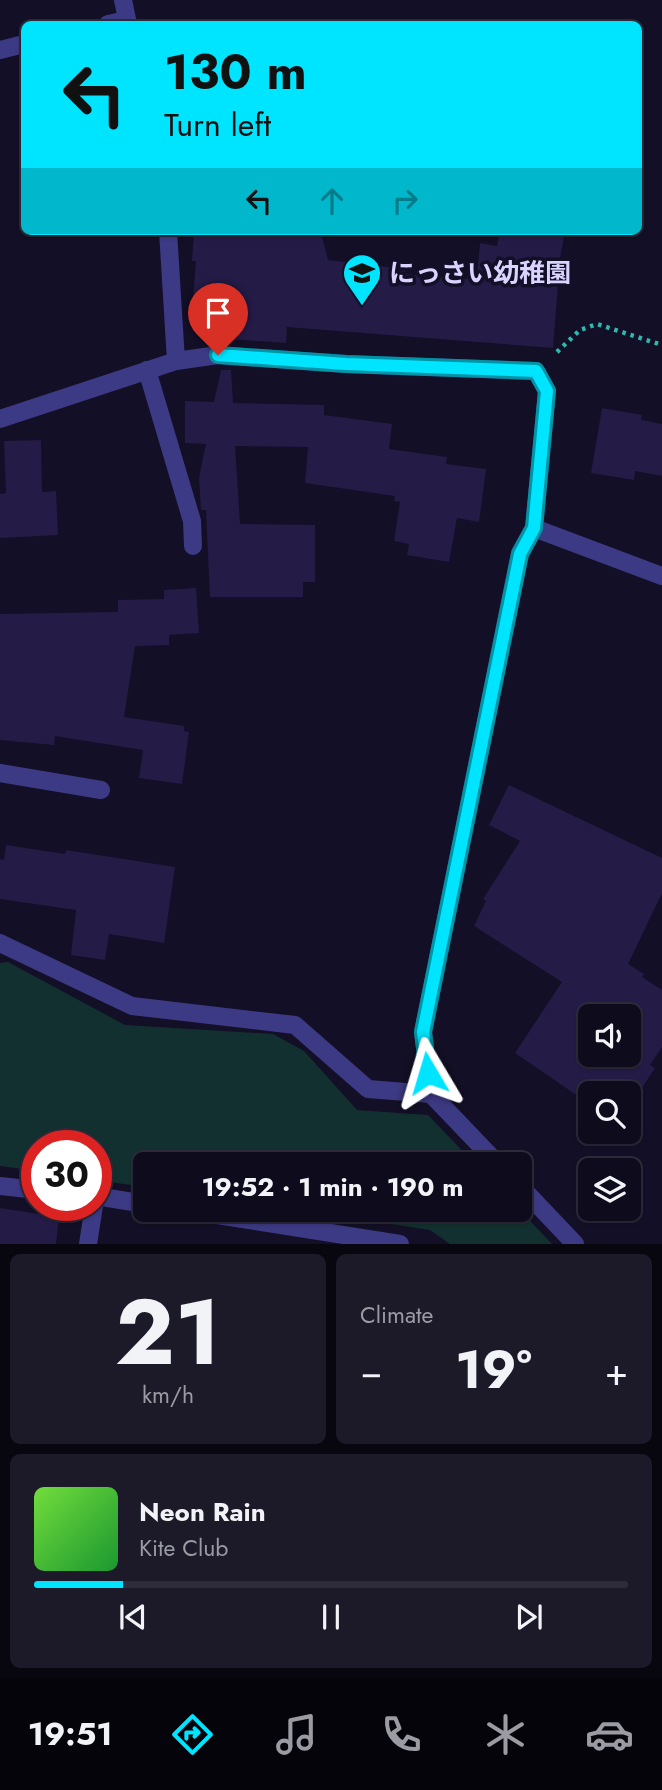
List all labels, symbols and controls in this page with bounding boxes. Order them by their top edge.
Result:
text: 130 m [164,37,307,107]
icon: left [49,49,140,140]
text: Turn left [164,102,271,148]
icon: left [240,182,278,220]
icon: ahead [313,182,351,220]
icon: right [386,182,424,220]
school or university icon: にっさい幼稚園 [341,252,383,307]
place label: にっさい幼稚園 [389,254,571,292]
pin [188,283,248,355]
icon: arrive [199,294,237,332]
map controls [578,1004,641,1221]
button: sound [578,1004,641,1067]
position arrow [391,1036,465,1110]
button: search [578,1081,641,1144]
speed limit sign: 30 [21,1130,112,1221]
button: layers [578,1158,641,1221]
text: 19:52 · 1 min · 190 m [201,1168,464,1206]
text: 21 [115,1267,221,1398]
text: Climate [360,1298,433,1332]
text: 19° [455,1332,532,1408]
text: − [360,1344,382,1399]
text: + [605,1344,628,1399]
text: km/h [142,1378,194,1412]
text: Neon Rain [139,1493,266,1531]
text: Kite Club [139,1531,228,1565]
icon: previous [114,1598,152,1636]
icon: pause [312,1598,350,1636]
icon: next [510,1598,548,1636]
icon: directions [168,1710,217,1759]
icon: music [272,1710,321,1759]
icon: phone [377,1710,426,1759]
icon: climate [481,1710,530,1759]
icon: car [585,1710,634,1759]
text: 19:51 [28,1711,113,1757]

